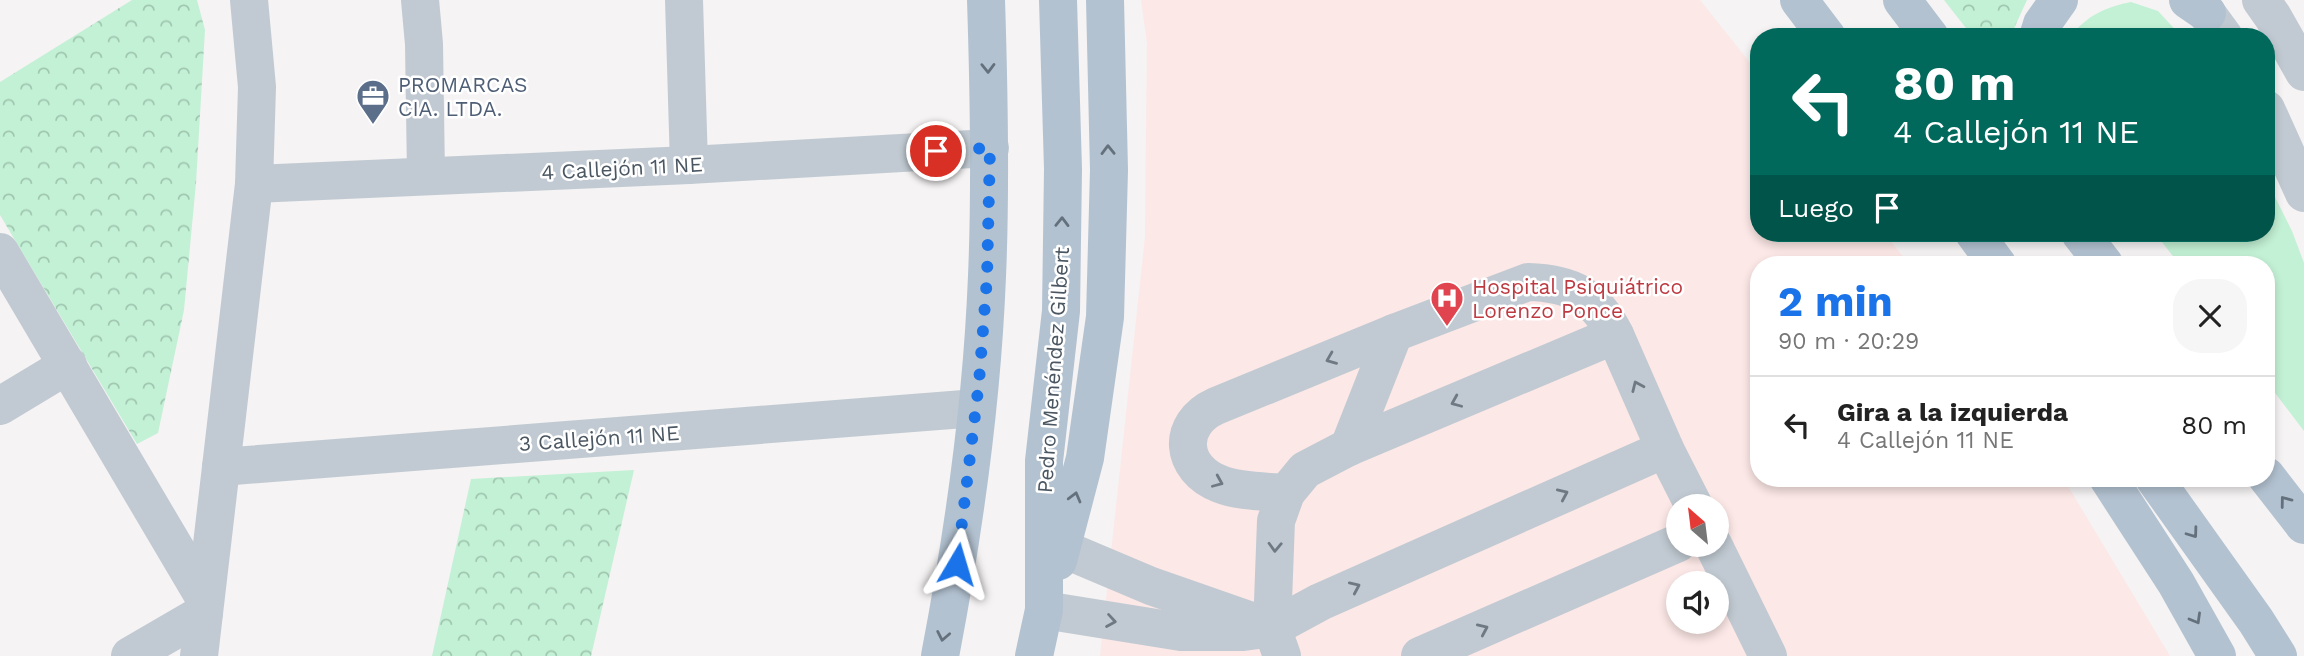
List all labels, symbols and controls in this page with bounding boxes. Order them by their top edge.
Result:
text: 80 m [1893,54,2015,112]
icon: left [1778,56,1869,147]
one-way arrow [981,63,996,74]
place label: PROMARCAS CIA. LTDA. [398,72,528,121]
office icon: PROMARCAS CIA. LTDA. [354,77,392,126]
text: 4 Callejón 11 NE [1893,113,2139,151]
pin [906,121,966,181]
icon: arrive [917,132,955,170]
one-way arrow [1101,144,1116,155]
street label: 4 Callejón 11 NE [541,151,703,185]
icon: arrive [1868,189,1906,227]
text: Luego [1778,193,1854,223]
one-way arrow [1054,216,1070,227]
street label: Pedro Menéndez Gilbert [1032,246,1074,494]
place label: Hospital Psiquiátrico Lorenzo Ponce [1472,274,1683,323]
text: 2 min [1778,277,1893,326]
hospital icon: Hospital Psiquiátrico Lorenzo Ponce [1428,279,1466,328]
button: close [2173,279,2247,353]
text: 90 m · 20:29 [1778,328,1919,355]
one-way arrow [1325,350,1337,364]
one-way arrow [1631,381,1645,393]
one-way arrow [1451,393,1463,407]
text: Gira a la izquierda [1837,397,2068,427]
icon: left [1778,406,1816,444]
text: 80 m [2181,410,2247,440]
street label: 3 Callejón 11 NE [518,420,680,456]
text: 4 Callejón 11 NE [1837,427,2014,454]
one-way arrow [1211,474,1223,488]
one-way arrow [1556,488,1568,502]
one-way arrow [1067,491,1081,503]
north arrow [1666,494,1729,556]
map controls [1666,494,1729,634]
one-way arrow [2281,496,2294,508]
one-way arrow [2185,525,2198,538]
position arrow [920,527,994,601]
one-way arrow [1267,542,1282,553]
button: sound [1666,571,1729,634]
one-way arrow [1348,581,1360,595]
one-way arrow [2188,611,2201,624]
one-way arrow [1105,613,1117,628]
one-way arrow [1476,623,1488,637]
one-way arrow [937,630,952,642]

